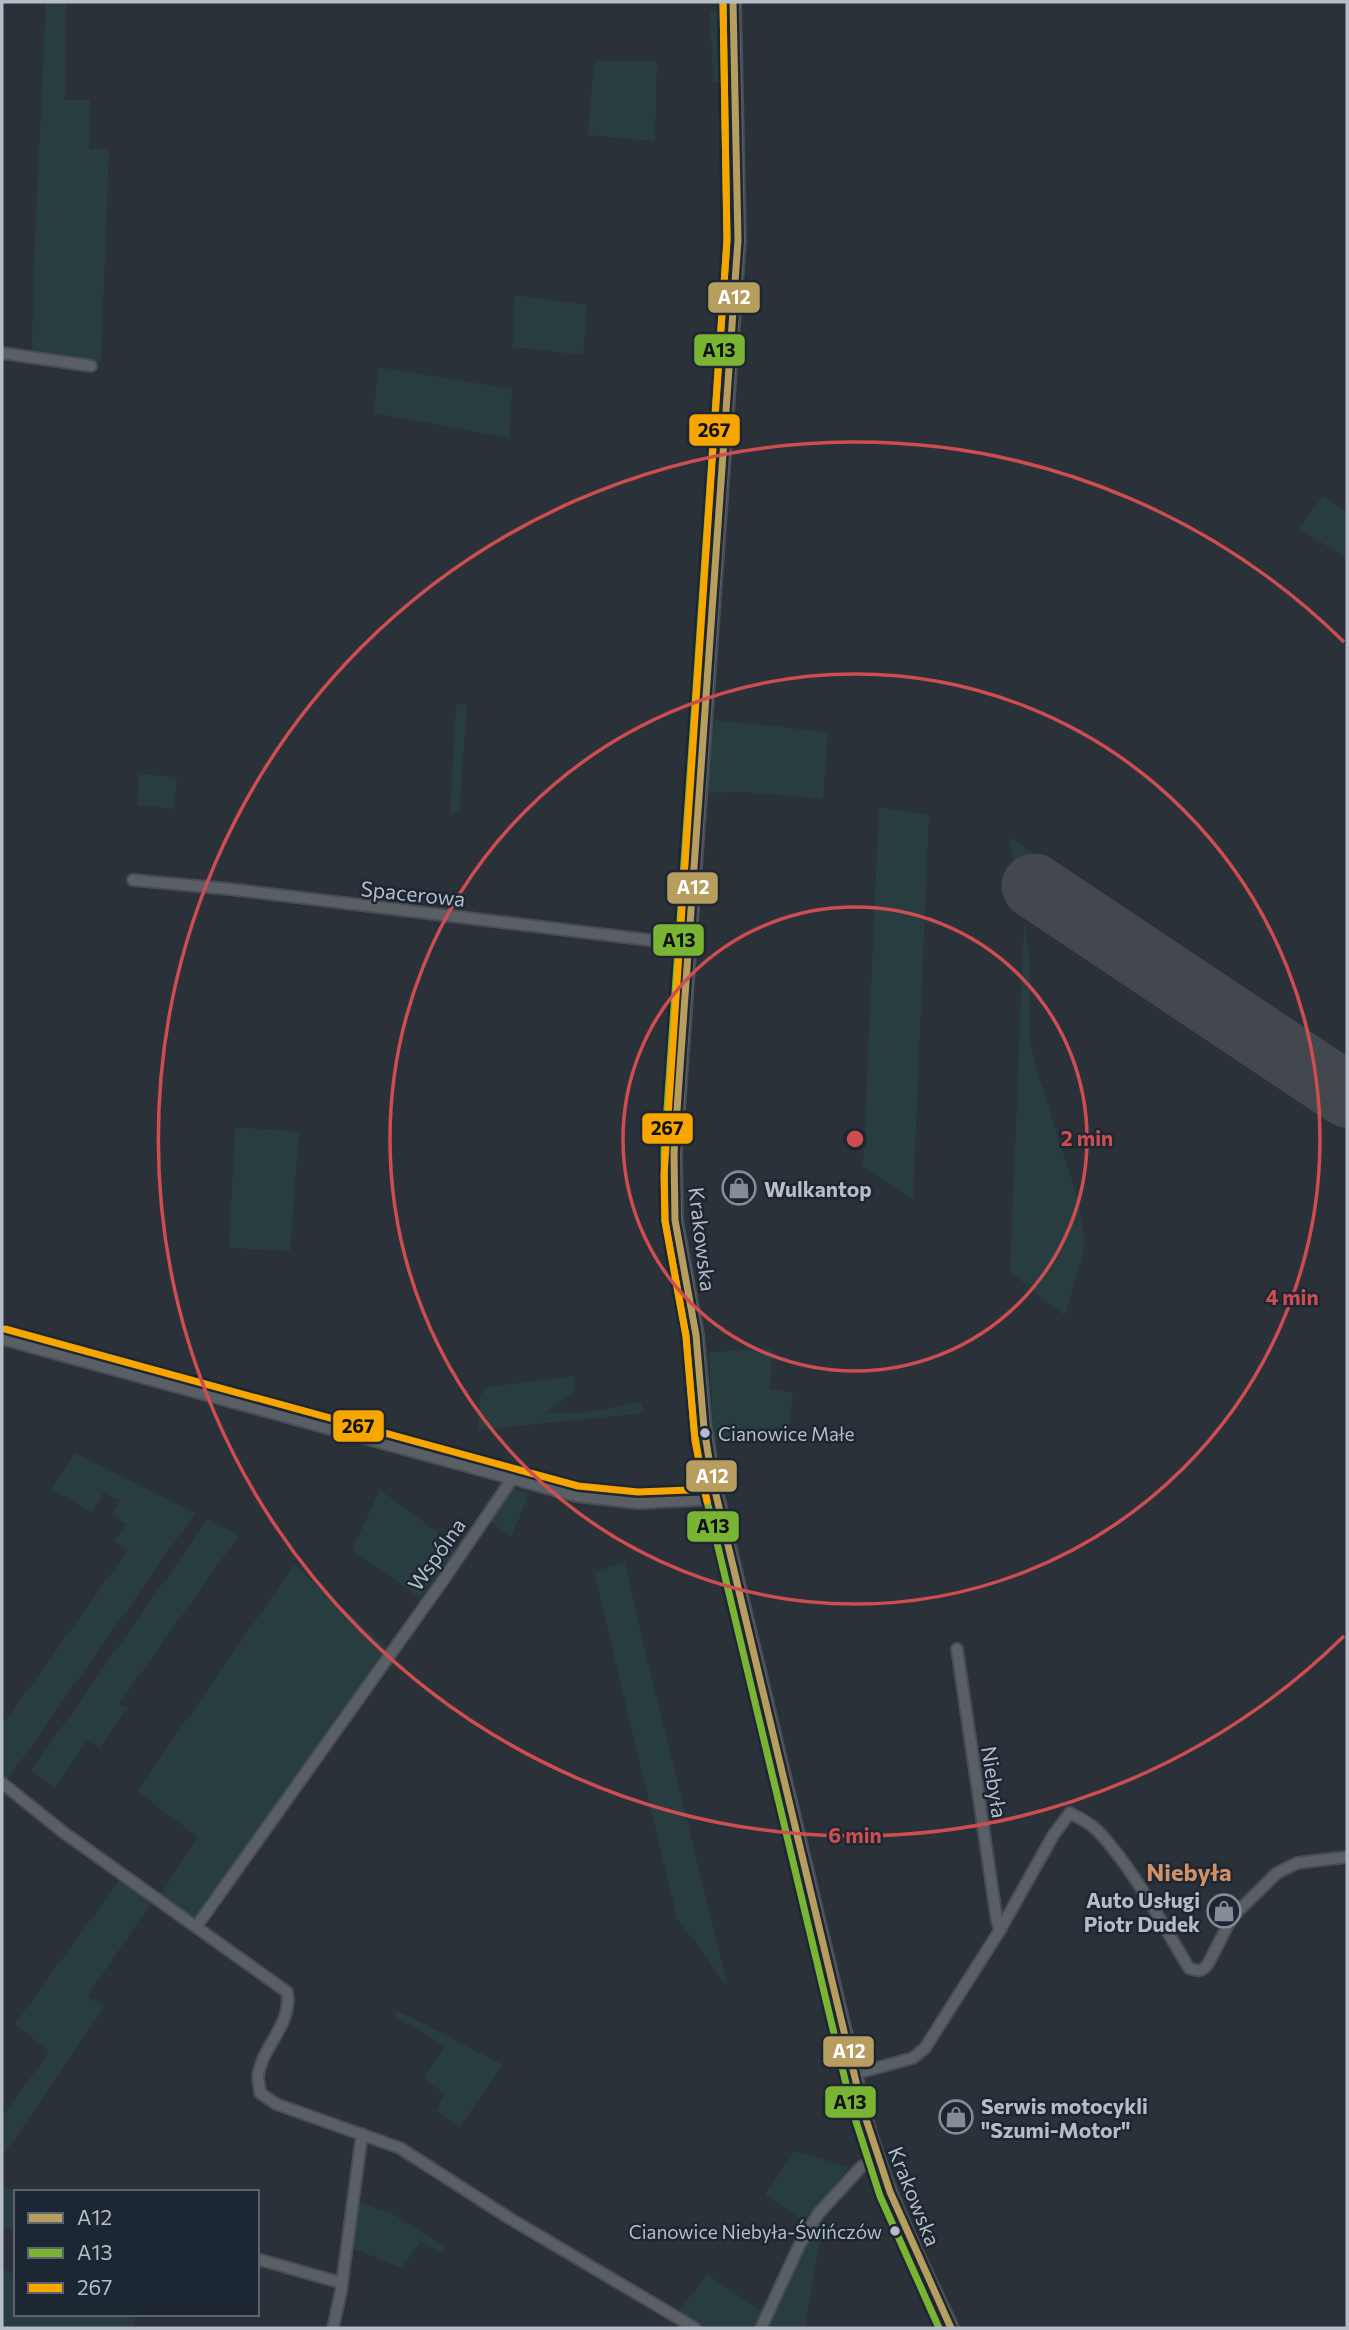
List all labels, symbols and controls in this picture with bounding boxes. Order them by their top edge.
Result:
line badge: A12 [707,281,761,314]
text: A12 [717,285,751,308]
line badge: A13 [693,333,746,367]
text: A13 [702,338,736,361]
line badge: 267 [688,413,741,447]
text: 267 [698,418,730,441]
line badge: A12 [666,871,719,905]
street label: Spacerowa [359,875,467,911]
text: A12 [676,875,710,898]
line badge: A13 [652,923,705,957]
text: A13 [662,928,696,951]
line badge: 267 [641,1112,694,1145]
text: 267 [651,1116,683,1139]
text: 2 min [1061,1125,1113,1150]
centre of rings [843,1127,867,1151]
shop icon: Wulkantop [720,1169,758,1207]
place label: Wulkantop [764,1176,872,1201]
street label: Krakowska [684,1185,722,1293]
text: 4 min [1265,1284,1319,1309]
line badge: 267 [332,1409,385,1443]
text: 267 [342,1414,374,1437]
place label: Cianowice Małe [718,1422,855,1445]
marker: Cianowice Małe [698,1426,712,1440]
line badge: A12 [685,1459,738,1493]
text: A12 [695,1464,729,1487]
line badge: A13 [686,1510,740,1543]
street label: Wspólna [402,1513,470,1595]
text: A13 [696,1514,730,1537]
street label: Niebyła [977,1744,1013,1820]
text: 6 min [828,1822,882,1847]
district label: Niebyła [1146,1857,1232,1886]
place label: Auto Usługi Piotr Dudek [1084,1887,1200,1936]
shop icon: Auto Usługi Piotr Dudek [1205,1892,1243,1930]
line badge: A12 [822,2035,875,2068]
text: A12 [832,2039,866,2062]
line badge: A13 [824,2085,877,2119]
text: A13 [833,2090,867,2113]
place label: Serwis motocykli "Szumi-Motor" [981,2093,1148,2142]
shop icon: Serwis motocykli "Szumi-Motor" [937,2098,975,2136]
street label: Krakowska [884,2143,946,2249]
legend [14,2190,259,2316]
text: A12 [77,2204,112,2229]
place label: Cianowice Niebyła-Świńczów [629,2219,882,2243]
marker: Cianowice Niebyła-Świńczów [888,2224,902,2238]
text: A13 [77,2239,112,2264]
text: 267 [77,2274,112,2299]

